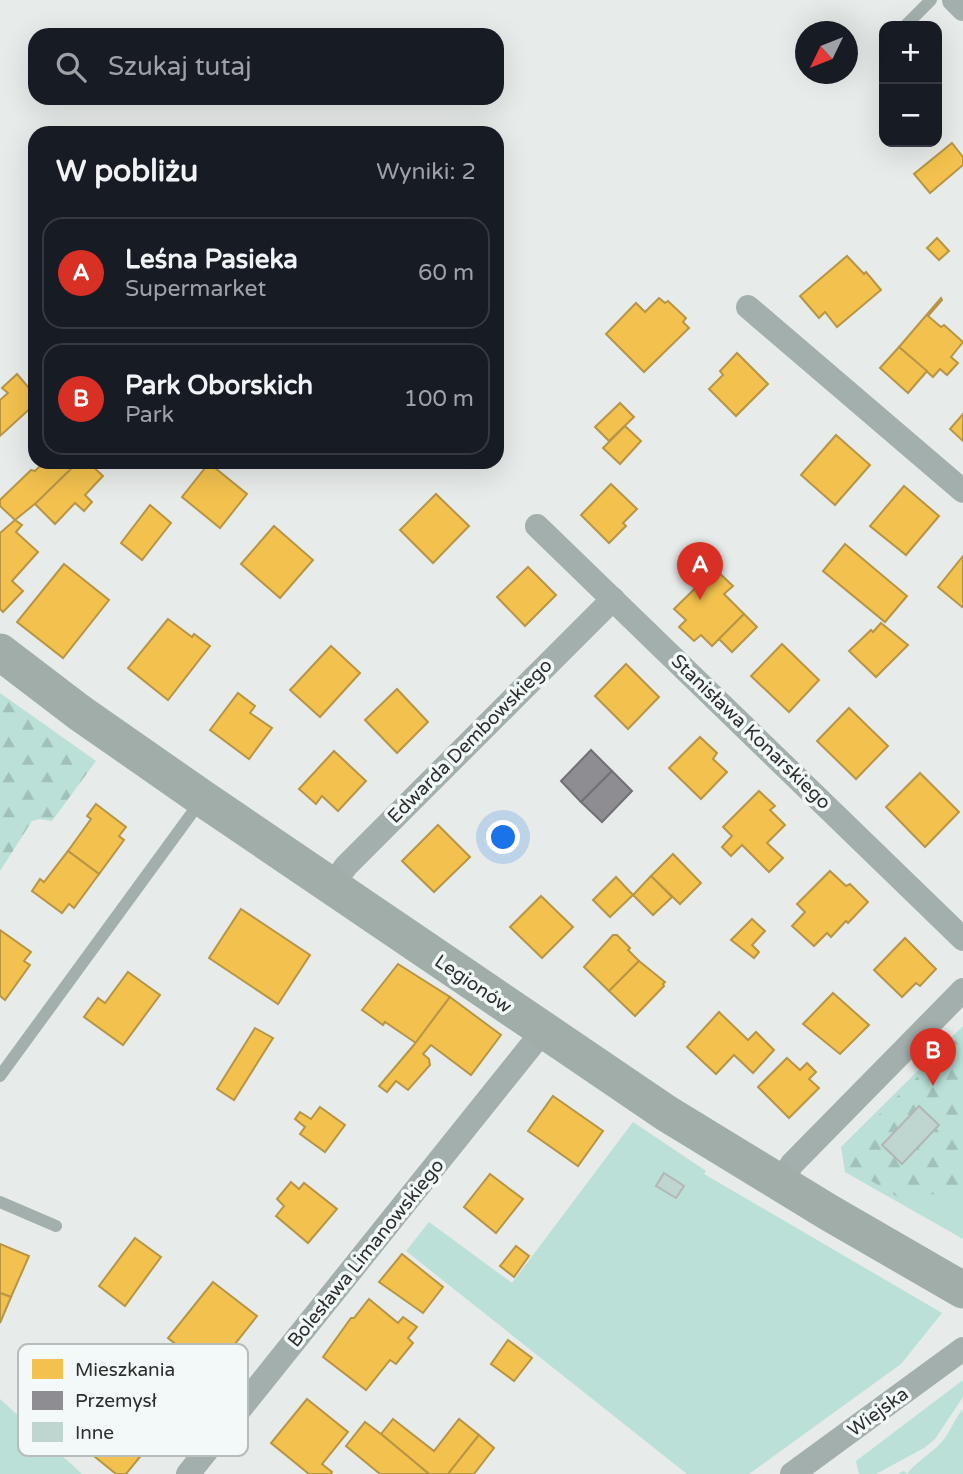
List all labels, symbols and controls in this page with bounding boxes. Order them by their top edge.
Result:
north arrow [795,21,858,84]
map controls [879,21,942,147]
button: + [879,21,942,84]
search box [28,28,504,105]
icon: search [52,48,90,86]
text: Szukaj tutaj [108,51,252,82]
button: − [879,84,942,147]
text: W pobliżu [56,153,198,190]
text: Wyniki: 2 [376,158,476,186]
text: Leśna Pasieka [125,244,298,275]
text: A [72,259,90,287]
text: 60 m [418,259,474,287]
text: Supermarket [125,275,266,303]
text: Park Oborskich [125,370,313,401]
text: B [73,385,89,413]
text: 100 m [404,385,474,413]
text: Park [125,401,174,429]
pin: A [677,542,723,600]
street label: Stanisława Konarskiego [667,650,835,814]
street label: Edwarda Dembowskiego [383,654,557,828]
your location [486,820,520,854]
street label: Legionów [430,950,516,1018]
pin: B [910,1028,956,1086]
street label: Bolesława Limanowskiego [283,1155,449,1351]
legend [18,1344,248,1456]
text: Mieszkania [75,1359,175,1381]
street label: Wiejska [844,1383,912,1441]
text: Przemysł [75,1390,157,1412]
text: Inne [75,1422,114,1444]

